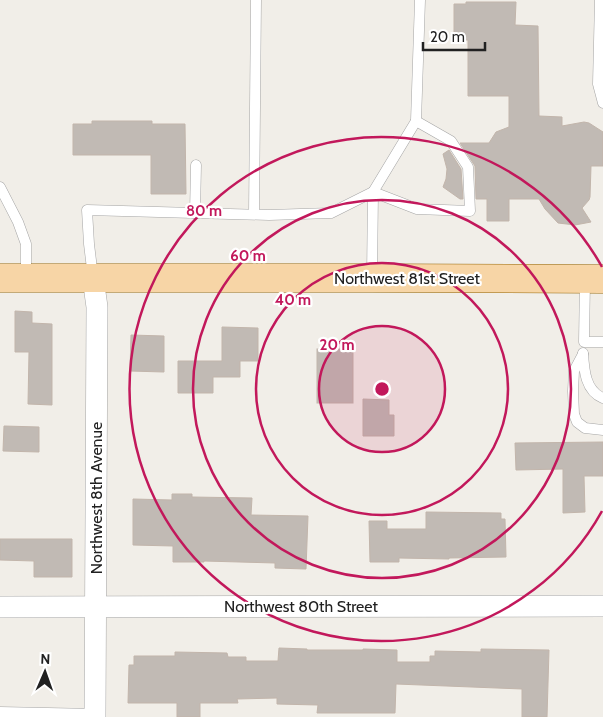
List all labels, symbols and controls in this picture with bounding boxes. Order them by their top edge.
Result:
scale bar [423,20,486,52]
text: 20 m [430,28,465,46]
text: 80 m [186,202,222,220]
text: 60 m [230,247,266,265]
street label: Northwest 81st Street [334,269,481,288]
text: 40 m [275,291,311,309]
text: 20 m [320,336,354,354]
centre of rings [373,380,391,398]
street label: Northwest 8th Avenue [87,422,106,574]
street label: Northwest 80th Street [224,597,379,616]
north arrow [20,647,70,697]
text: N [40,650,51,668]

